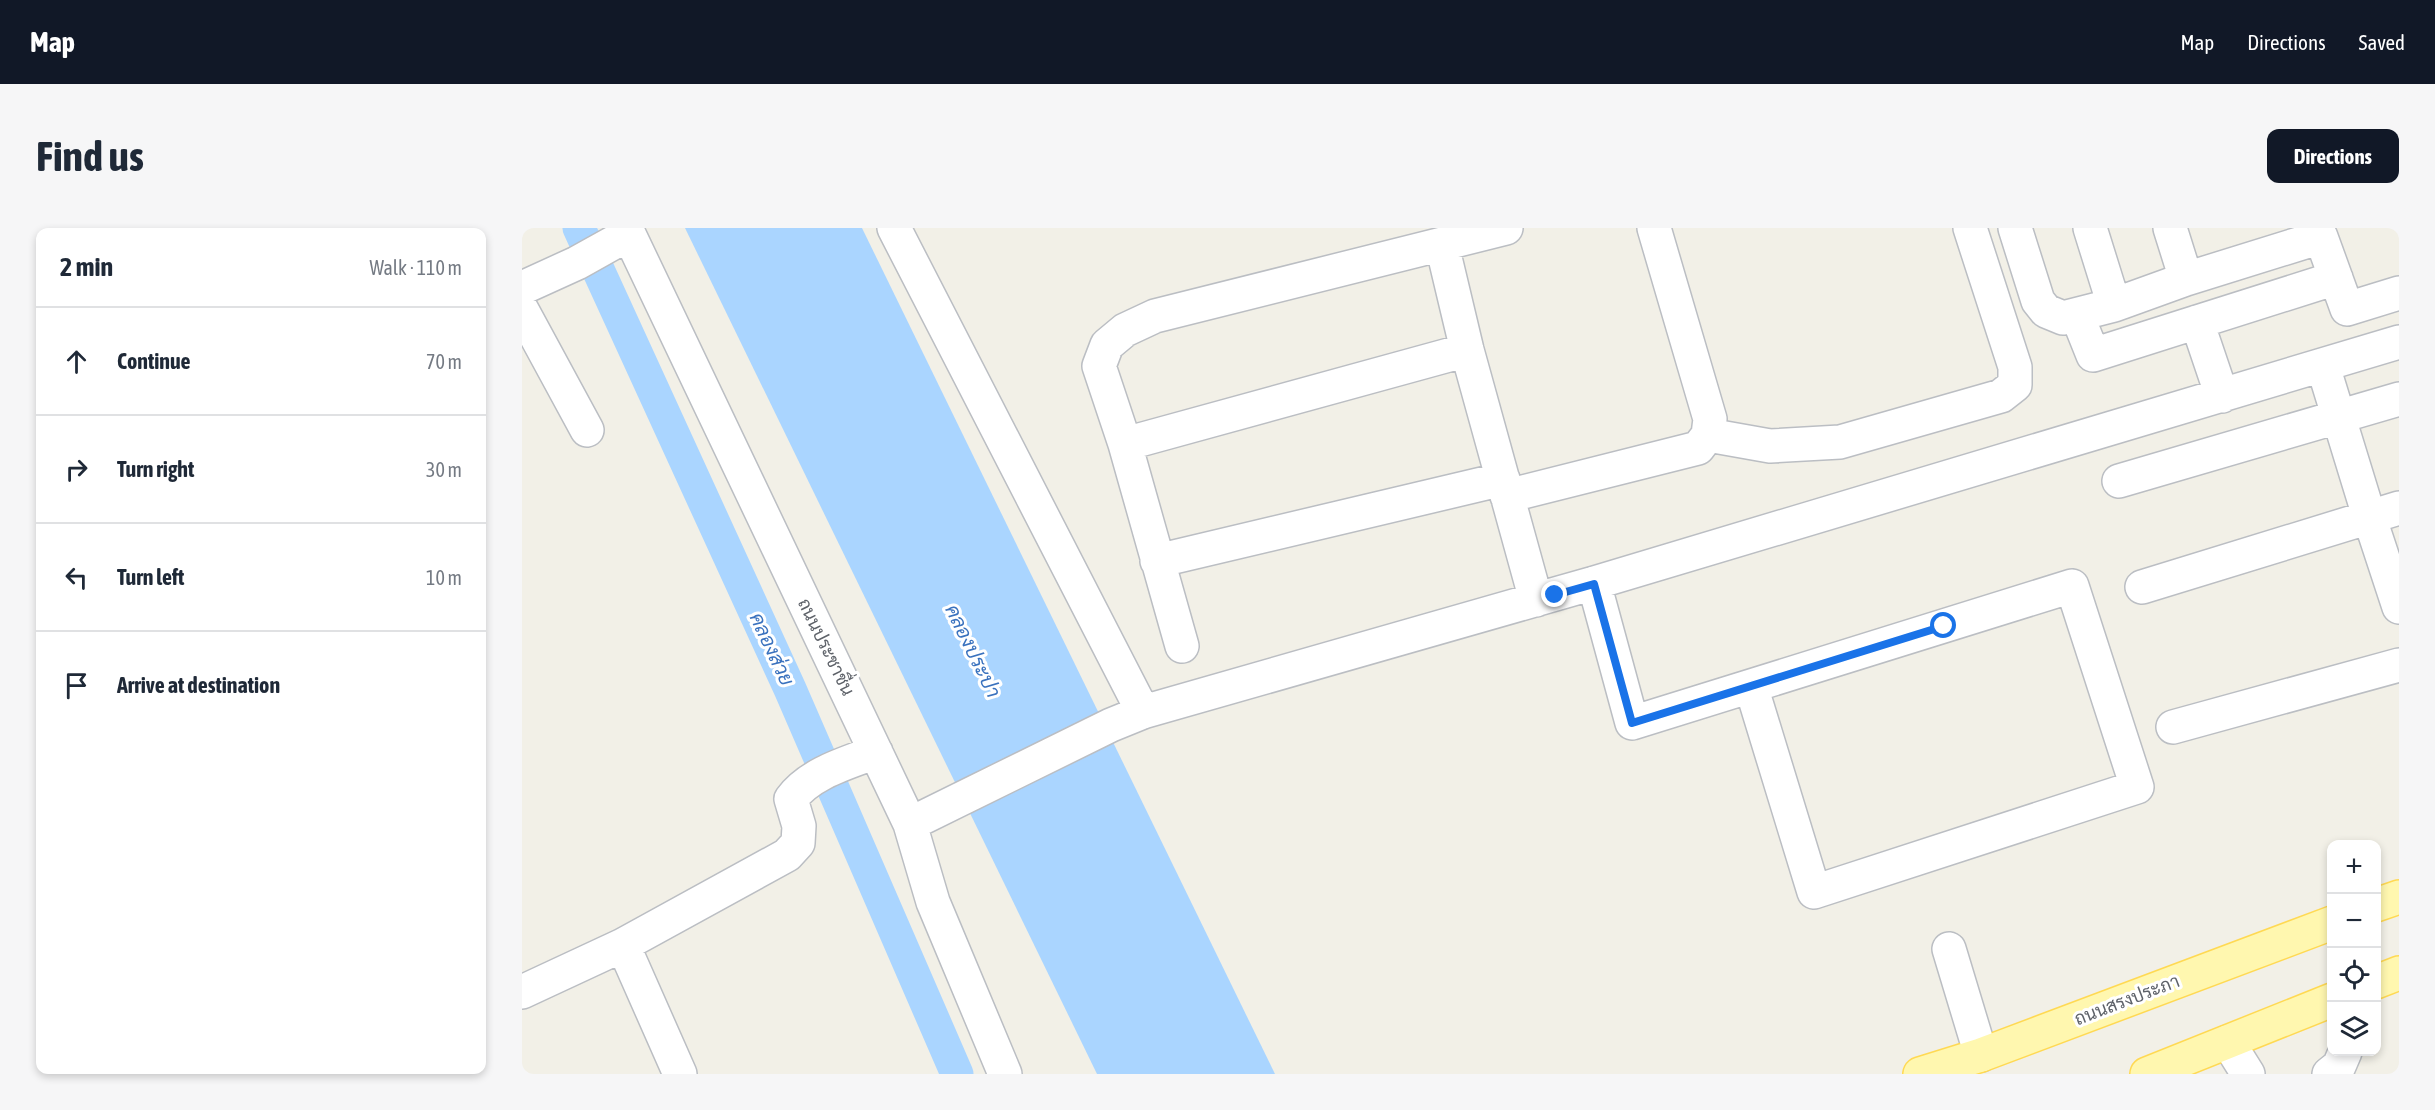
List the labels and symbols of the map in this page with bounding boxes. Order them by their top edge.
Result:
route end [1541,581,1567,607]
street label: ถนนประชาชื่น [794,593,864,699]
water label: คลองประปา [941,600,1006,701]
water label: คลองส่วย [746,609,800,689]
route start [1930,612,1956,638]
street label: ถนนสรงประภา [2071,970,2182,1029]

